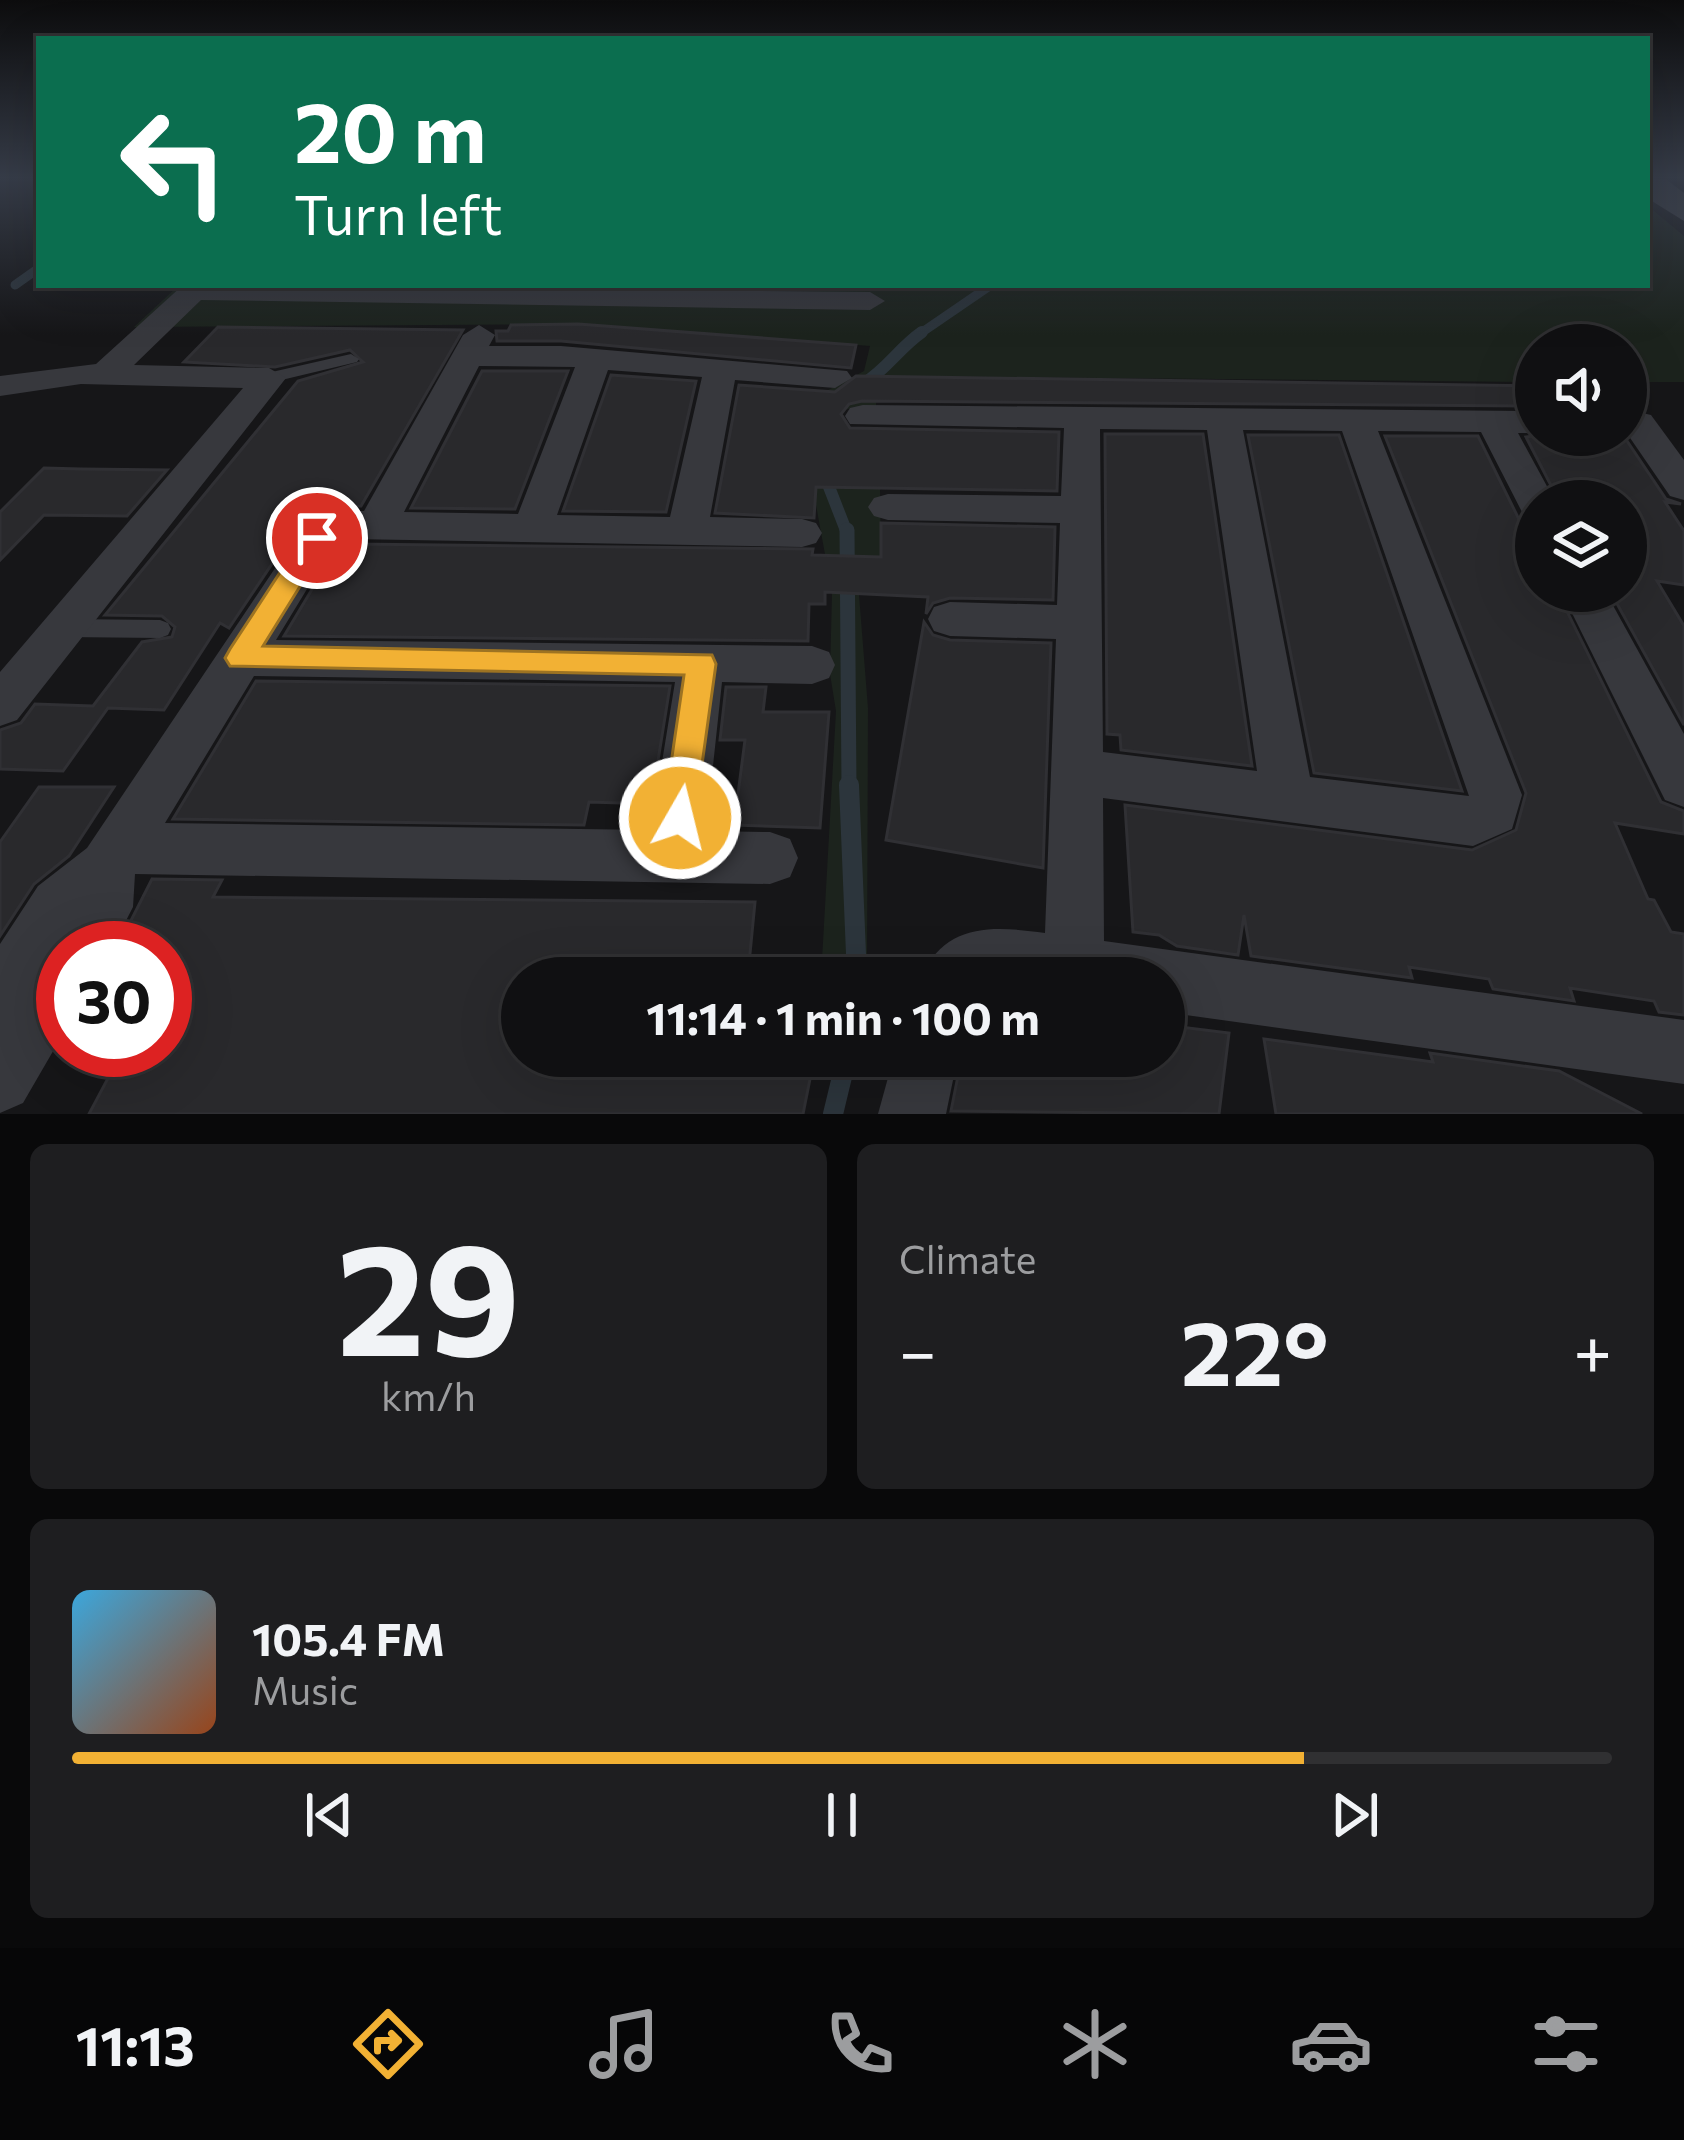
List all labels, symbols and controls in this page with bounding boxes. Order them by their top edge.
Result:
text: 20 m [294,78,486,180]
icon: left [96,84,252,240]
text: Turn left [294,180,502,246]
map controls [1515,324,1647,612]
button: sound [1515,324,1647,456]
button: layers [1515,480,1647,612]
pin [266,487,368,589]
icon: arrive [284,505,350,571]
position arrow [617,755,743,881]
speed limit sign: 30 [36,921,192,1077]
text: 11:14 · 1 min · 100 m [646,989,1040,1044]
text: 29 [336,1197,521,1388]
text: Climate [899,1234,1036,1282]
text: 22° [1181,1294,1329,1405]
text: − [899,1309,937,1390]
text: + [1573,1309,1612,1390]
text: km/h [381,1371,476,1419]
text: 105.4 FM [252,1610,445,1665]
text: Music [252,1665,358,1713]
icon: previous [296,1782,362,1848]
icon: pause [809,1782,875,1848]
icon: next [1322,1782,1388,1848]
icon: directions [346,2002,430,2086]
icon: music [582,2002,666,2086]
icon: phone [818,2002,902,2086]
icon: climate [1053,2002,1137,2086]
icon: car [1289,2002,1373,2086]
icon: filters [1524,2002,1608,2086]
text: 11:13 [76,2011,195,2077]

